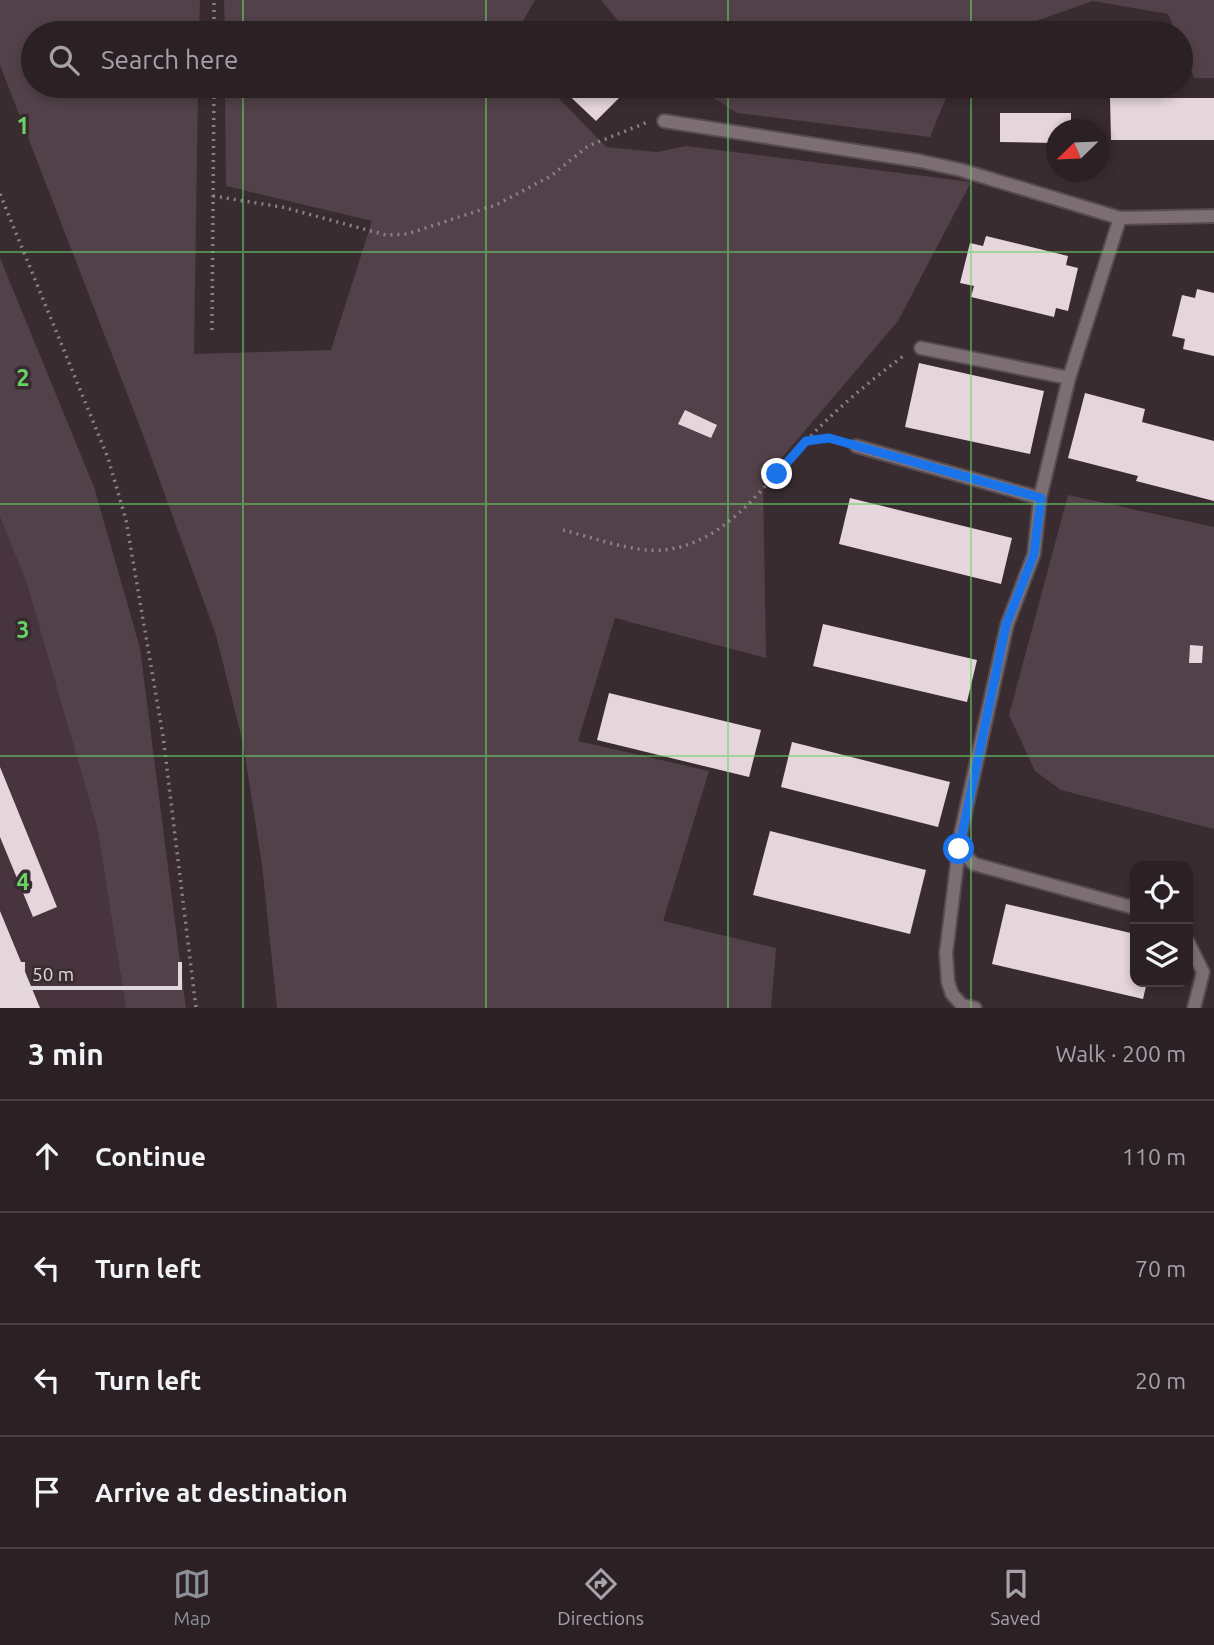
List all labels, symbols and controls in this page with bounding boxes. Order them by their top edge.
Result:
search box [21,21,1193,98]
icon: search [45,41,83,79]
text: Search here [101,45,238,74]
text: 1 [17,113,29,138]
north arrow [1046,119,1109,182]
text: 2 [17,365,29,390]
route end [761,458,792,489]
text: 3 [17,617,29,642]
route start [943,833,974,864]
map controls [1130,861,1193,987]
button: locate [1130,861,1193,924]
text: 4 [17,869,30,894]
button: layers [1130,924,1193,987]
scale bar [21,959,182,991]
text: 50 m [32,963,74,985]
text: 3 min [28,1037,104,1071]
text: Walk · 200 m [1055,1041,1186,1066]
icon: ahead [28,1137,66,1175]
text: Continue [95,1142,206,1171]
text: 110 m [1122,1144,1186,1169]
icon: left [28,1249,66,1287]
text: Turn left [95,1254,201,1283]
text: 70 m [1135,1256,1186,1281]
icon: left [28,1361,66,1399]
text: Turn left [95,1366,201,1395]
text: 20 m [1135,1368,1186,1393]
icon: arrive [28,1473,66,1511]
text: Arrive at destination [95,1478,348,1507]
tab: Map [173,1565,211,1629]
tab: Directions [557,1565,644,1629]
tab: Saved [990,1565,1041,1629]

